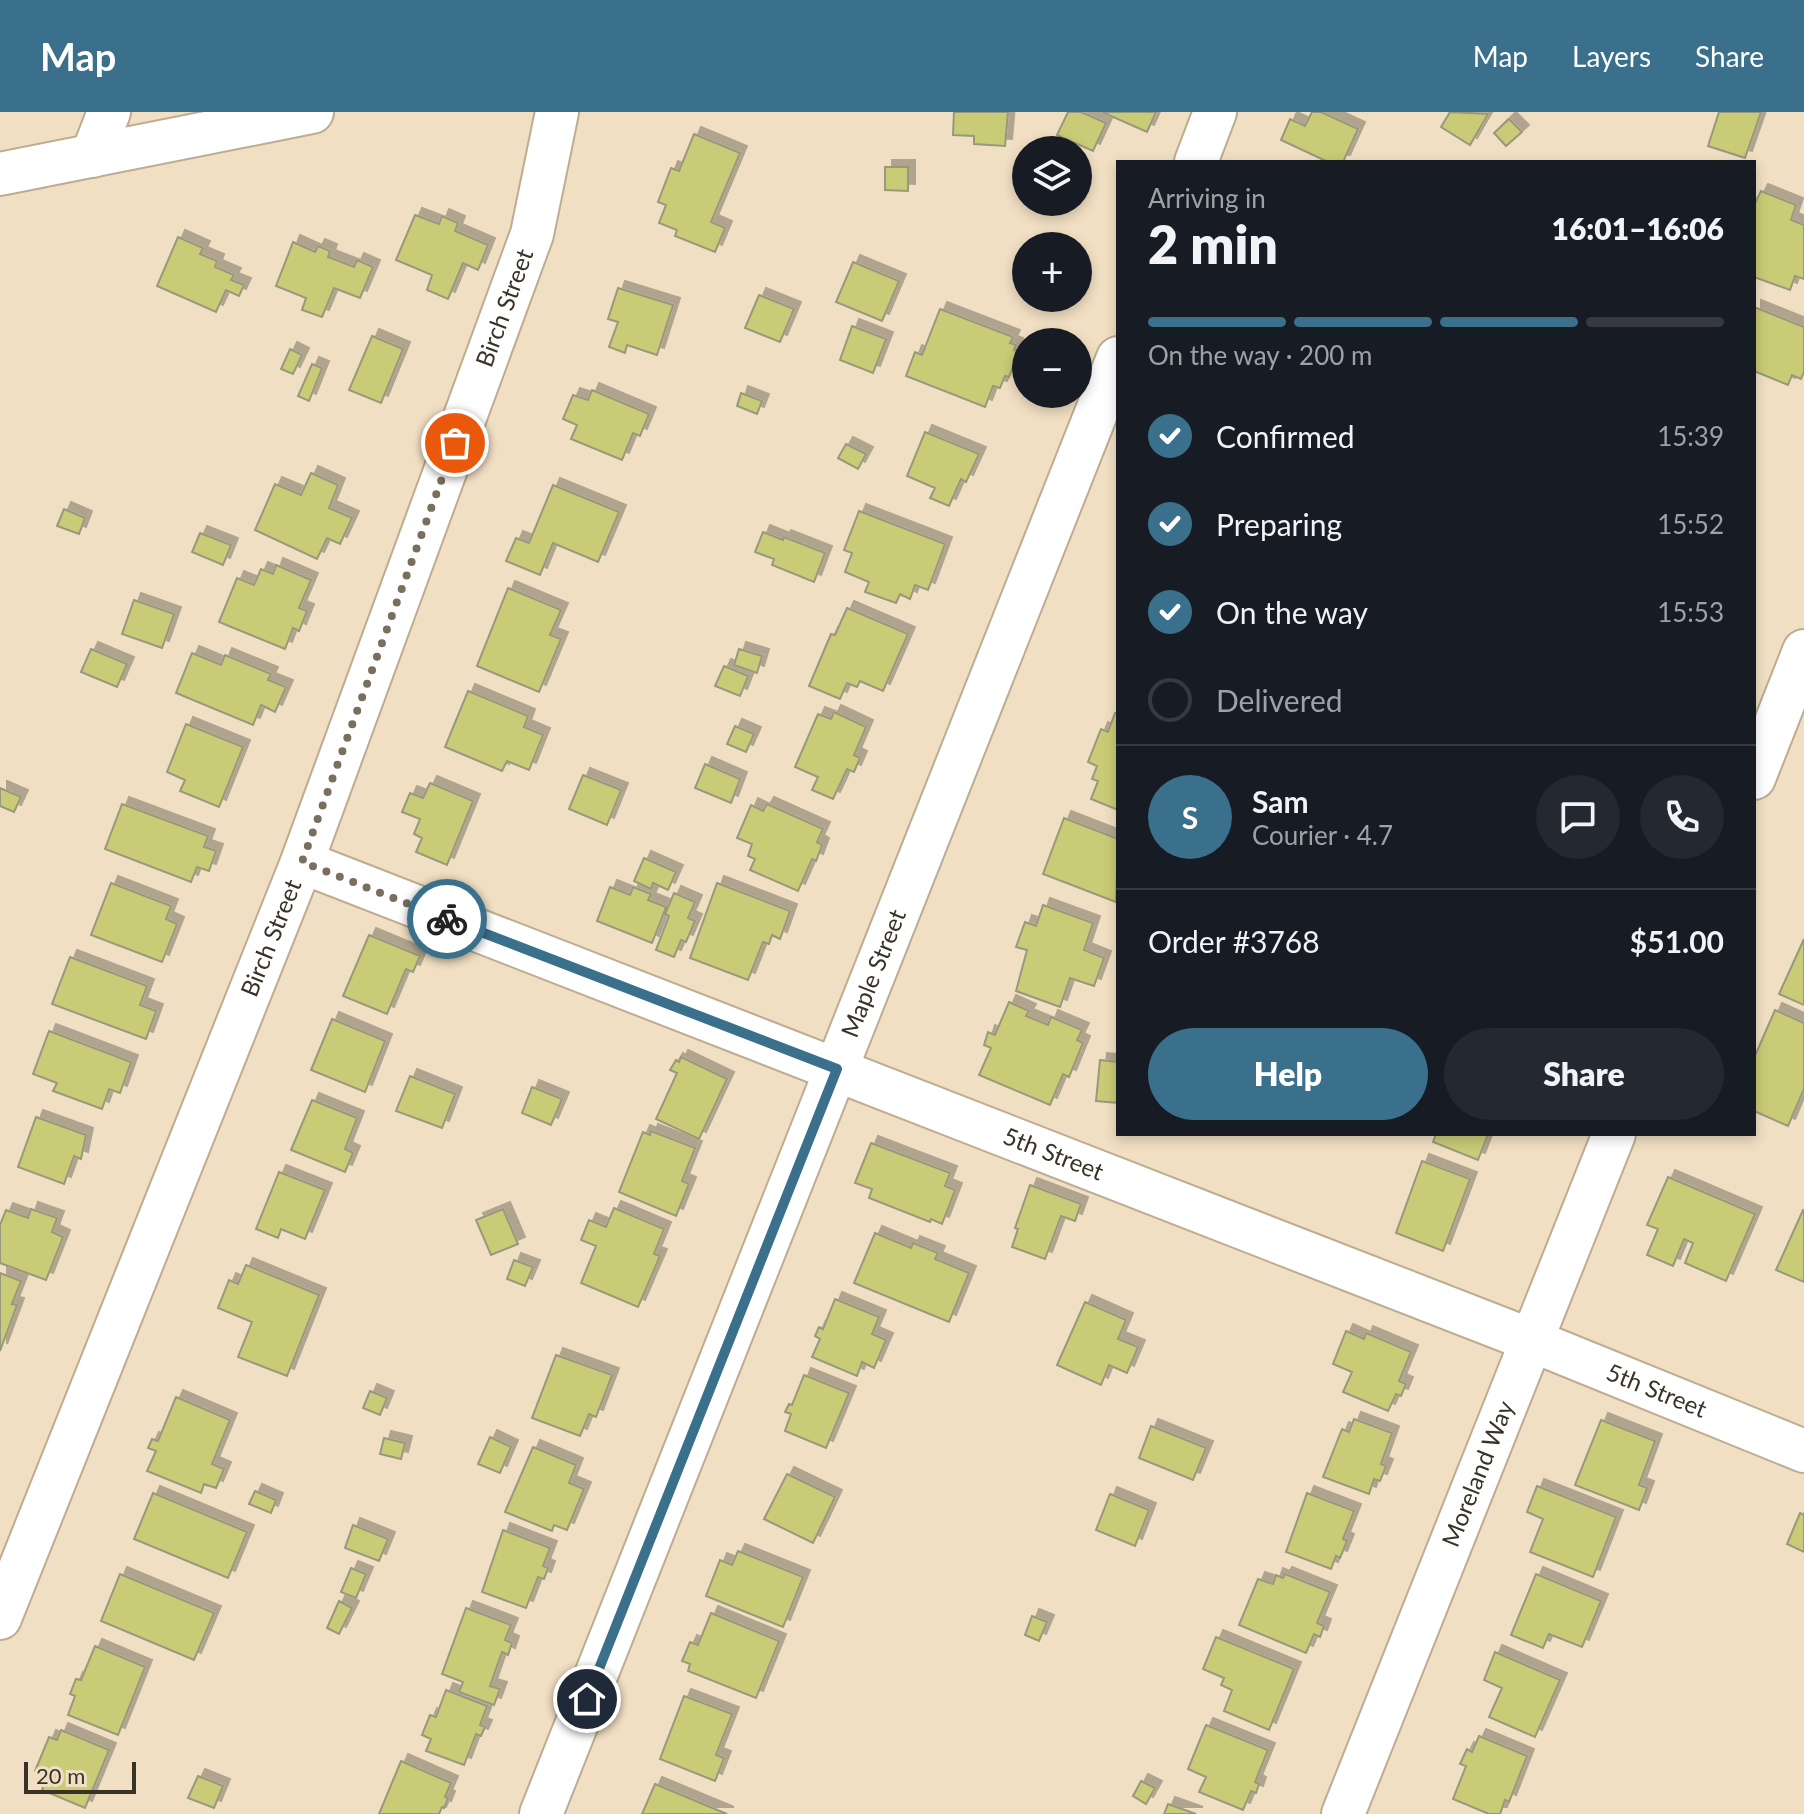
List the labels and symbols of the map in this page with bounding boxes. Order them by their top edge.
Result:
street label: Birch Street [469,244,538,371]
pin [421,409,489,477]
street label: Birch Street [234,875,307,1000]
courier [407,879,487,959]
street label: Maple Street [834,905,911,1041]
street label: 5th Street [999,1120,1108,1186]
street label: 5th Street [1603,1356,1711,1423]
street label: Moreland Way [1435,1396,1519,1550]
pin [553,1665,621,1733]
scale bar [24,1758,136,1794]

